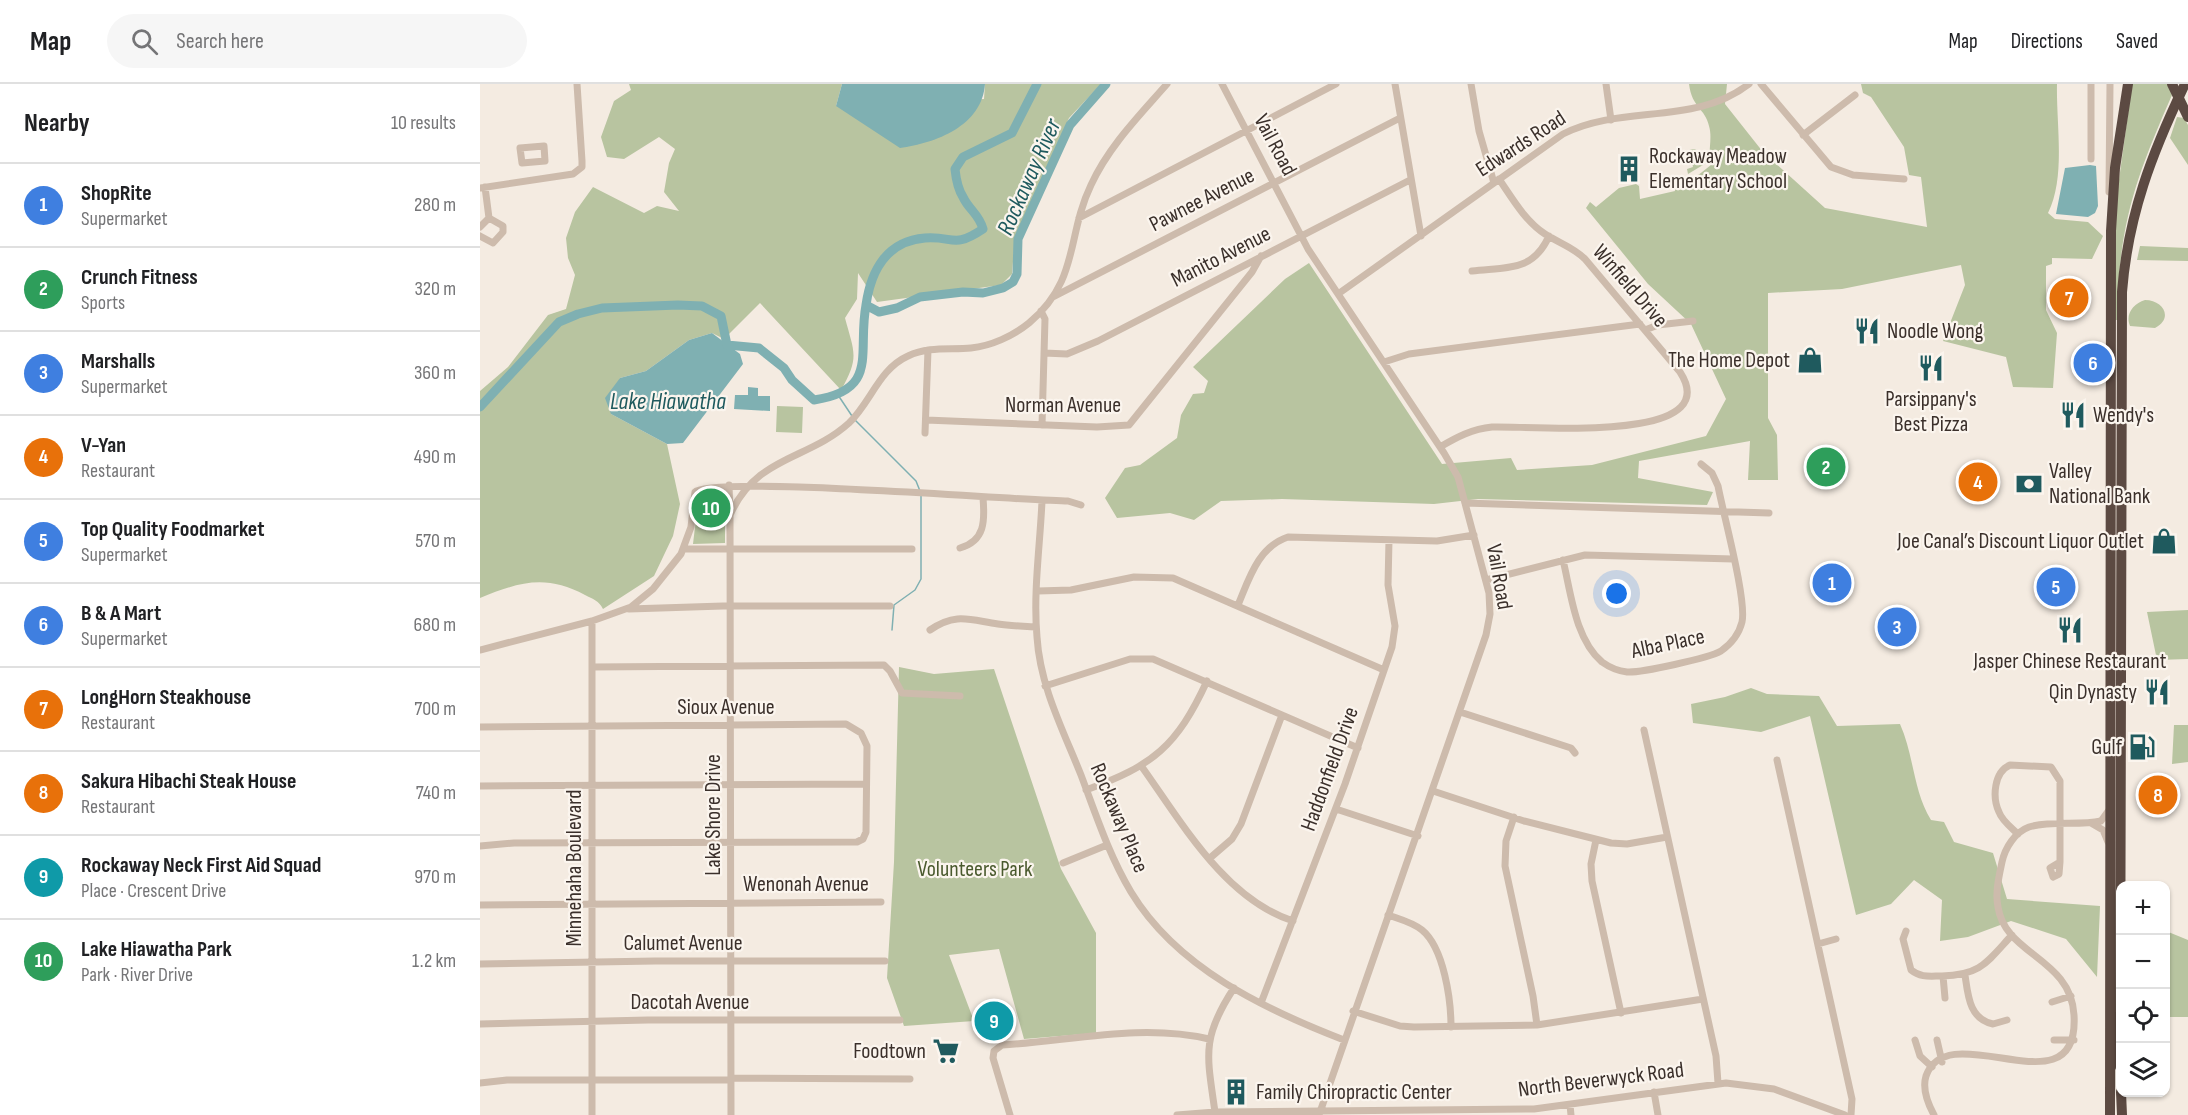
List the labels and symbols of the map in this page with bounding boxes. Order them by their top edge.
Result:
street label: Edwards Road [1471,105,1571,183]
street label: Vail Road [1248,110,1302,180]
water label: Rockaway River [991,113,1068,240]
place label: Rockaway Meadow Elementary School [1649,143,1787,195]
building icon: Rockaway Meadow Elementary School [1614,154,1644,184]
street label: Pawnee Avenue [1145,162,1259,238]
street label: Manito Avenue [1167,220,1275,294]
street label: Winfield Drive [1587,239,1673,333]
pin: 7 [2050,276,2088,320]
restaurant icon: Noodle Wong [1852,316,1882,346]
place label: Noodle Wong [1887,318,1984,345]
pin: 6 [2074,340,2112,386]
shop icon: The Home Depot [1795,345,1825,375]
place label: The Home Depot [1668,347,1790,374]
restaurant icon: Parsippany's Best Pizza [1916,353,1946,383]
place label: Parsippany's Best Pizza [1885,386,1977,438]
water label: Lake Hiawatha [610,387,726,416]
street label: Norman Avenue [1005,392,1121,419]
restaurant icon: Wendy's [2058,400,2088,430]
place label: Wendy's [2093,402,2154,429]
pin: 2 [1806,444,1846,490]
place label: Valley National Bank [2049,458,2151,510]
pin: 4 [1958,460,1998,504]
bank icon: Valley National Bank [2014,469,2044,499]
pin: 10 [692,486,730,530]
shop icon: Joe Canal’s Discount Liquor Outlet [2149,526,2179,556]
place label: Joe Canal’s Discount Liquor Outlet [1896,528,2144,555]
street label: Vail Road [1480,542,1518,612]
pin: 1 [1812,560,1852,606]
pin: 5 [2036,564,2076,610]
your location [1602,579,1631,608]
pin: 3 [1878,604,1916,650]
restaurant icon: Jasper Chinese Restaurant [2055,615,2085,645]
street label: Alba Place [1628,623,1707,665]
place label: Jasper Chinese Restaurant [1973,648,2167,675]
restaurant icon: Qin Dynasty [2142,677,2172,707]
place label: Qin Dynasty [2049,679,2137,706]
street label: Sioux Avenue [677,694,775,721]
street label: Haddonfield Drive [1295,703,1365,835]
fuel station icon: Gulf [2127,732,2157,762]
place label: Gulf [2091,734,2123,761]
street label: Lake Shore Drive [700,754,727,876]
street label: Rockaway Place [1084,759,1154,877]
pin: 8 [2138,772,2178,818]
street label: Minnehaha Boulevard [561,790,588,946]
park label: Volunteers Park [918,856,1033,883]
street label: Wenonah Avenue [743,871,869,898]
street label: Calumet Avenue [624,930,742,957]
street label: Dacotah Avenue [631,989,749,1016]
pin: 9 [974,998,1014,1044]
supermarket icon: Foodtown [931,1036,961,1066]
place label: Foodtown [853,1038,926,1065]
street label: North Beverwyck Road [1517,1056,1685,1104]
building icon: Family Chiropractic Center [1221,1077,1251,1107]
place label: Family Chiropractic Center [1256,1079,1452,1106]

